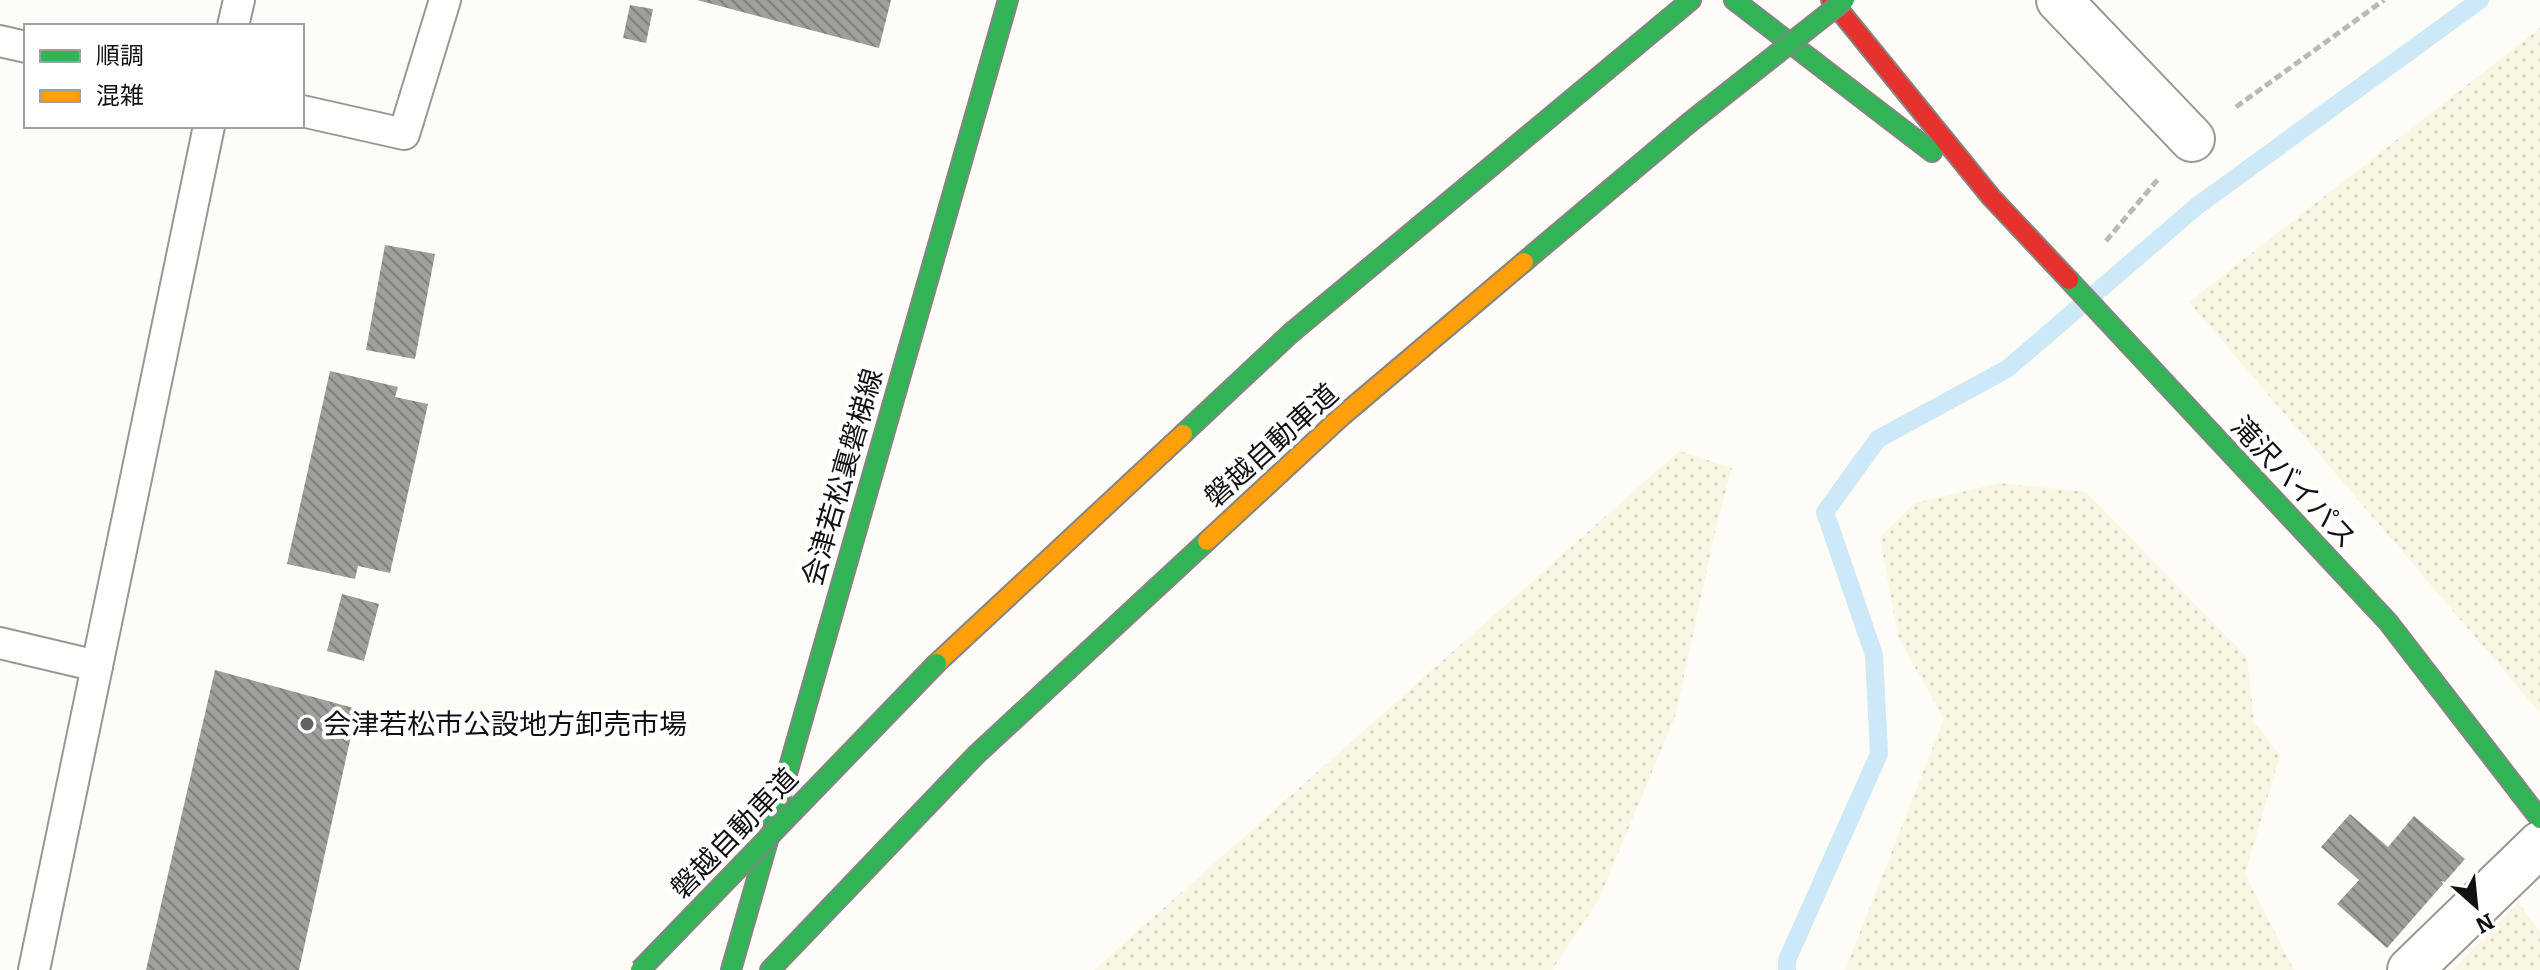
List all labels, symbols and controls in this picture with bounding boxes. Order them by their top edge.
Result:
legend [24,24,304,128]
text: 順調 [96,42,144,70]
text: 混雑 [96,82,144,110]
street label: 会津若松裏磐梯線 [796,365,889,589]
street label: 磐越自動車道 [1198,377,1345,514]
street label: 滝沢バイパス [2224,410,2363,555]
place label: 会津若松市公設地方卸売市場 [323,708,687,741]
marker: 会津若松市公設地方卸売市場 [298,715,316,733]
street label: 磐越自動車道 [664,761,805,905]
north arrow [2436,866,2516,946]
text: N [2471,907,2499,939]

